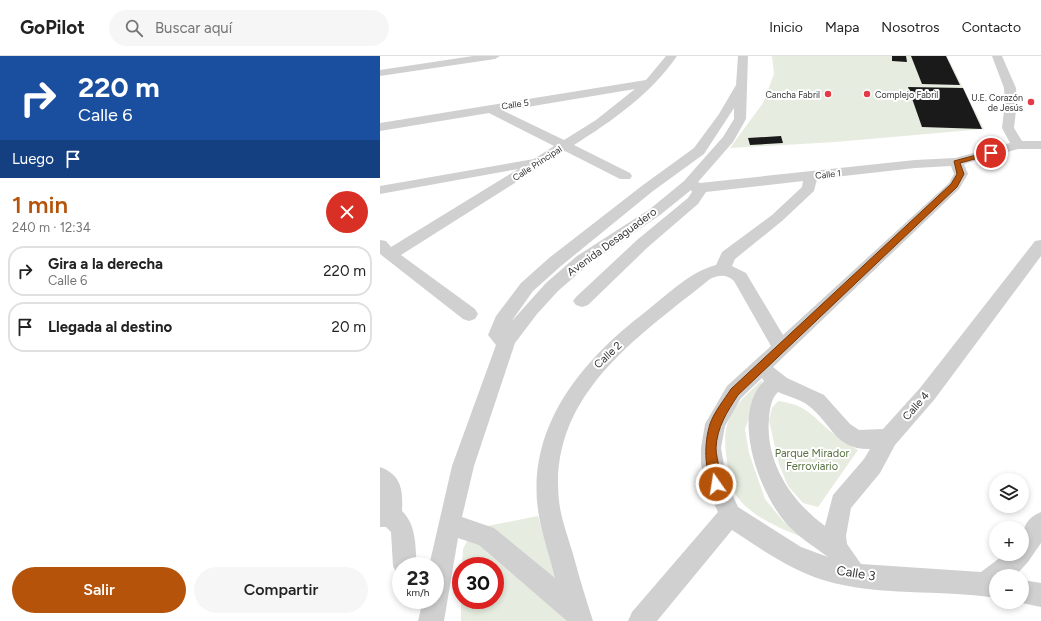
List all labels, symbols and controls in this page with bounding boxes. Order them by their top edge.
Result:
search box [109,10,389,46]
text: GoPilot [20,16,85,39]
icon: search [123,17,145,39]
text: Buscar aquí [155,19,232,37]
text: Inicio [769,19,803,36]
text: Mapa [825,19,859,36]
text: Nosotros [881,19,940,36]
text: Contacto [962,19,1021,36]
text: 220 m [78,70,160,104]
icon: right [12,72,64,124]
place label: Cancha Fabril [765,89,820,100]
marker: Cancha Fabril [823,89,833,99]
marker: Complejo Fabril [862,89,872,99]
place label: Complejo Fabril [875,89,938,100]
place label: U.E. Corazón de Jesús [971,92,1023,113]
street label: Calle 5 [501,96,529,112]
marker: U.E. Corazón de Jesús [1026,97,1036,107]
text: Calle 6 [78,104,133,126]
pin [974,136,1008,170]
icon: arrive [980,142,1002,164]
street label: Calle Principal [510,143,564,183]
icon: arrive [62,148,84,170]
text: Luego [12,150,54,168]
street label: Calle 1 [815,167,841,181]
text: 1 min [12,190,68,219]
button: close [326,191,368,233]
street label: Avenida Desaguadero [565,205,659,279]
text: 240 m · 12:34 [12,220,91,235]
text: Gira a la derecha [48,255,163,273]
icon: right [14,260,36,282]
text: 220 m [323,262,366,280]
text: Calle 6 [48,273,87,288]
icon: arrive [14,316,36,338]
text: Llegada al destino [48,318,172,336]
text: 20 m [332,318,366,336]
street label: Calle 2 [591,339,625,371]
street label: Calle 4 [900,389,932,423]
park label: Parque Mirador Ferroviario [775,447,850,473]
position arrow [695,463,737,505]
map controls [989,473,1029,609]
button: layers [989,473,1029,513]
button: + [989,521,1029,561]
speed limit sign: 30 [452,557,504,609]
street label: Calle 3 [836,563,876,583]
text: 23 [407,566,429,590]
button: Salir [12,567,186,613]
button: Compartir [194,567,368,613]
button: − [989,569,1029,609]
text: km/h [407,586,429,599]

